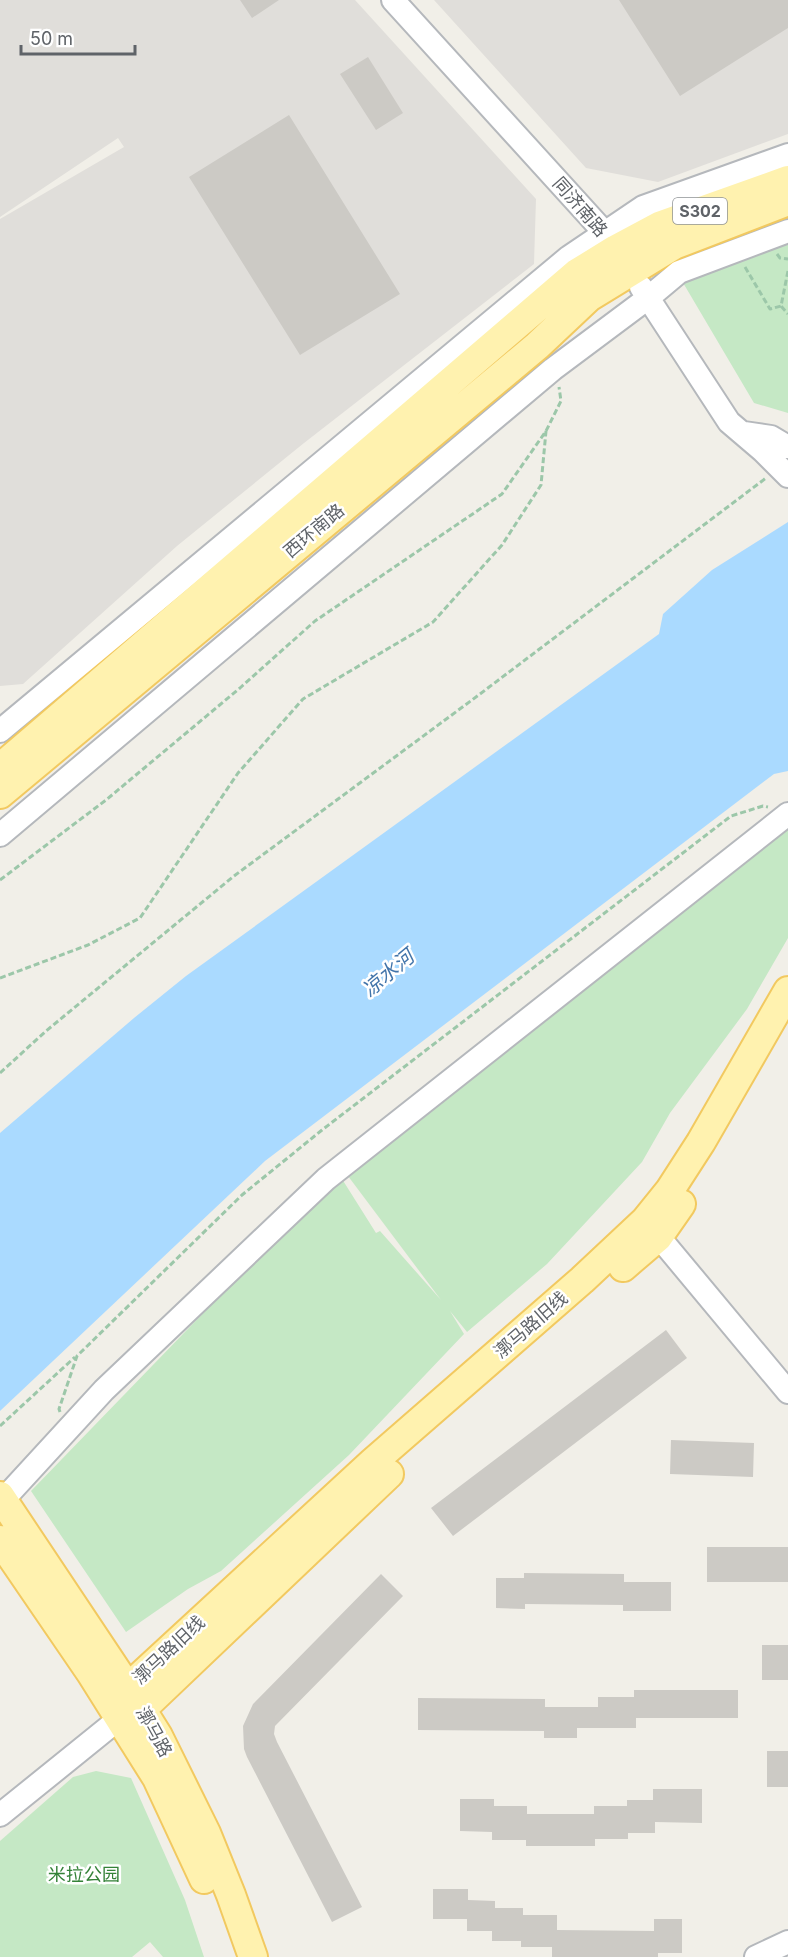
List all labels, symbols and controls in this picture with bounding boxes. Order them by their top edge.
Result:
scale bar [21,18,135,56]
text: 50 m [30,28,73,49]
street label: 同济南路 [549,173,612,241]
road number: S302 [673,198,727,224]
street label: 西环南路 [279,499,348,562]
water label: 凉水河 [357,942,422,1001]
street label: 漷马路旧线 [490,1287,572,1362]
street label: 漷马路旧线 [129,1611,209,1688]
street label: 漷马路 [132,1703,177,1760]
park label: 米拉公园 [48,1864,120,1885]

